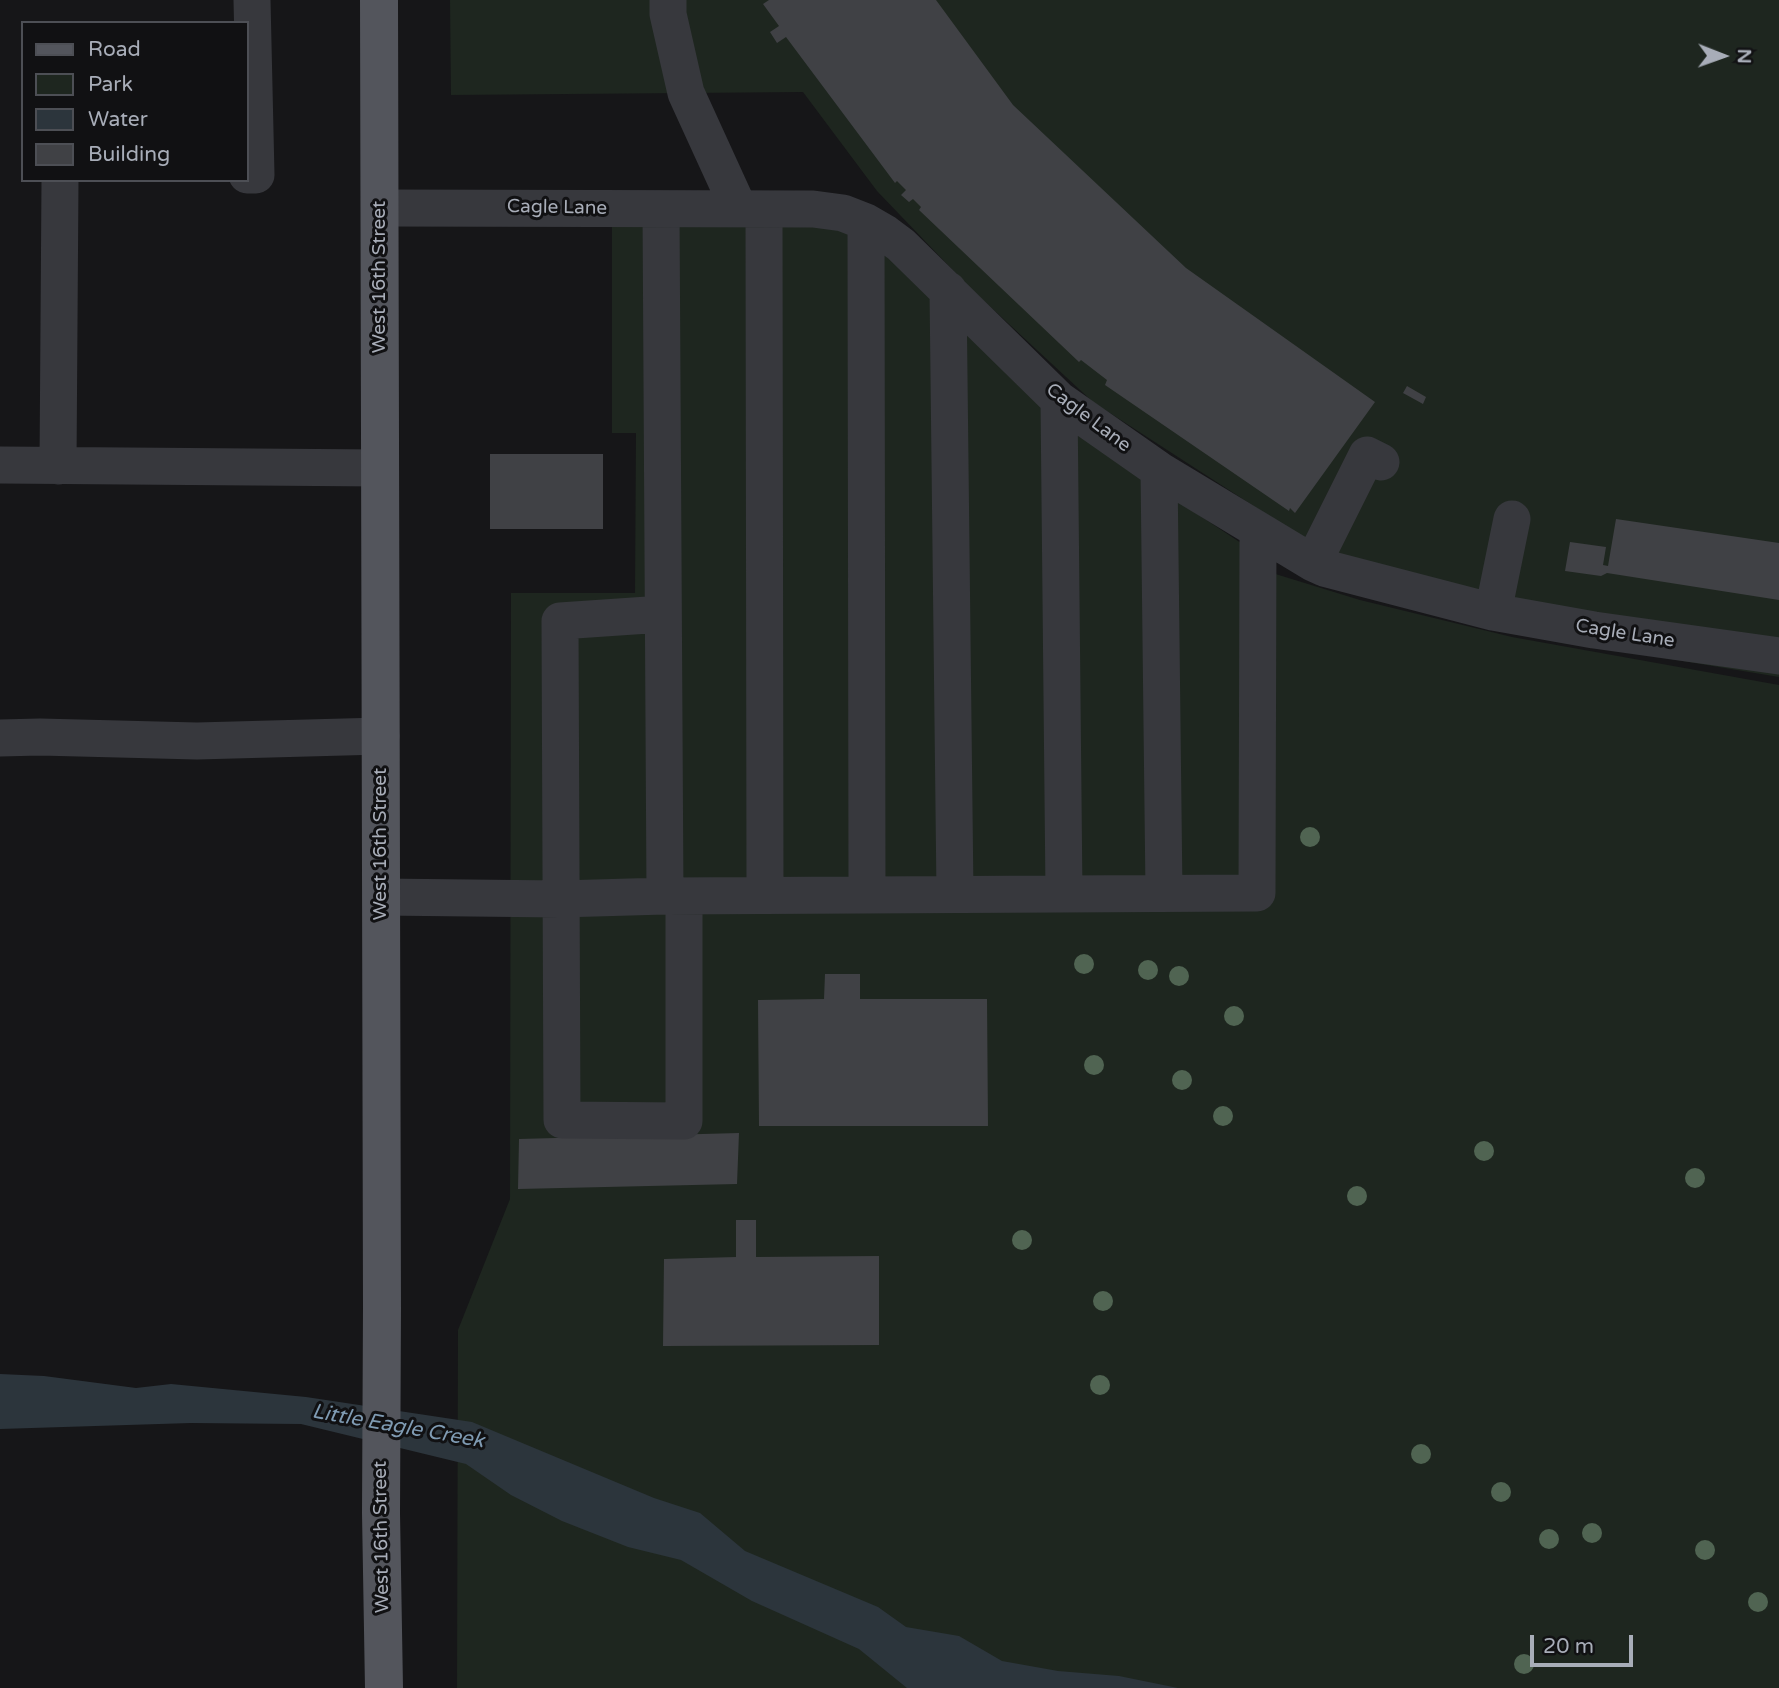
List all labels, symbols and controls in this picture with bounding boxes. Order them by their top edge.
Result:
legend [21,21,248,182]
north arrow [1688,21,1758,91]
text: Road [88,37,141,62]
text: N [1733,49,1755,64]
text: Park [88,72,133,97]
text: Water [88,107,148,132]
text: Building [88,142,170,167]
street label: Cagle Lane [507,196,607,220]
street label: West 16th Street [369,201,391,353]
street label: Cagle Lane [1041,379,1135,457]
street label: Cagle Lane [1574,615,1676,653]
street label: West 16th Street [370,768,392,920]
water label: Little Eagle Creek [310,1399,486,1455]
street label: West 16th Street [369,1461,395,1613]
scale bar [1534,1622,1637,1666]
text: 20 m [1543,1634,1594,1659]

